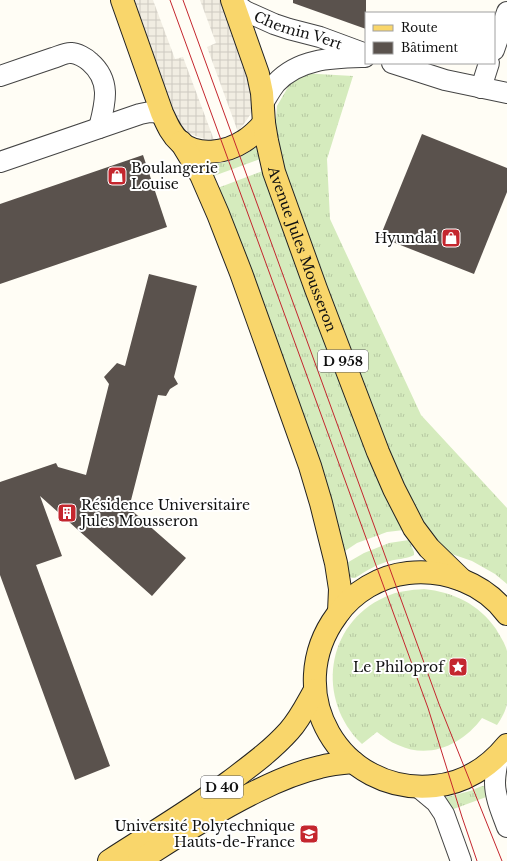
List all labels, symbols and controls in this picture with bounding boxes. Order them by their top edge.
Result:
street label: Chemin Vert [251,7,345,54]
legend [365,12,495,64]
text: Route [401,20,438,35]
text: Bâtiment [401,40,459,55]
place label: Boulangerie Louise [131,159,218,193]
street label: Avenue Jules Mousseron [264,164,341,335]
shop icon: Boulangerie Louise [106,165,128,187]
shop icon: Hyundai [440,227,462,249]
place label: Hyundai [375,229,437,247]
road number: D 958 [318,350,368,372]
place label: Résidence Universitaire Jules Mousseron [79,496,250,530]
building icon: Résidence Universitaire Jules Mousseron [56,502,78,524]
place icon: Le Philoprof [447,656,469,678]
place label: Le Philoprof [353,658,446,676]
road number: D 40 [201,776,243,798]
place label: Université Polytechnique Hauts-de-France [114,817,295,851]
school or university icon: Université Polytechnique Hauts-de-France [298,823,320,845]

